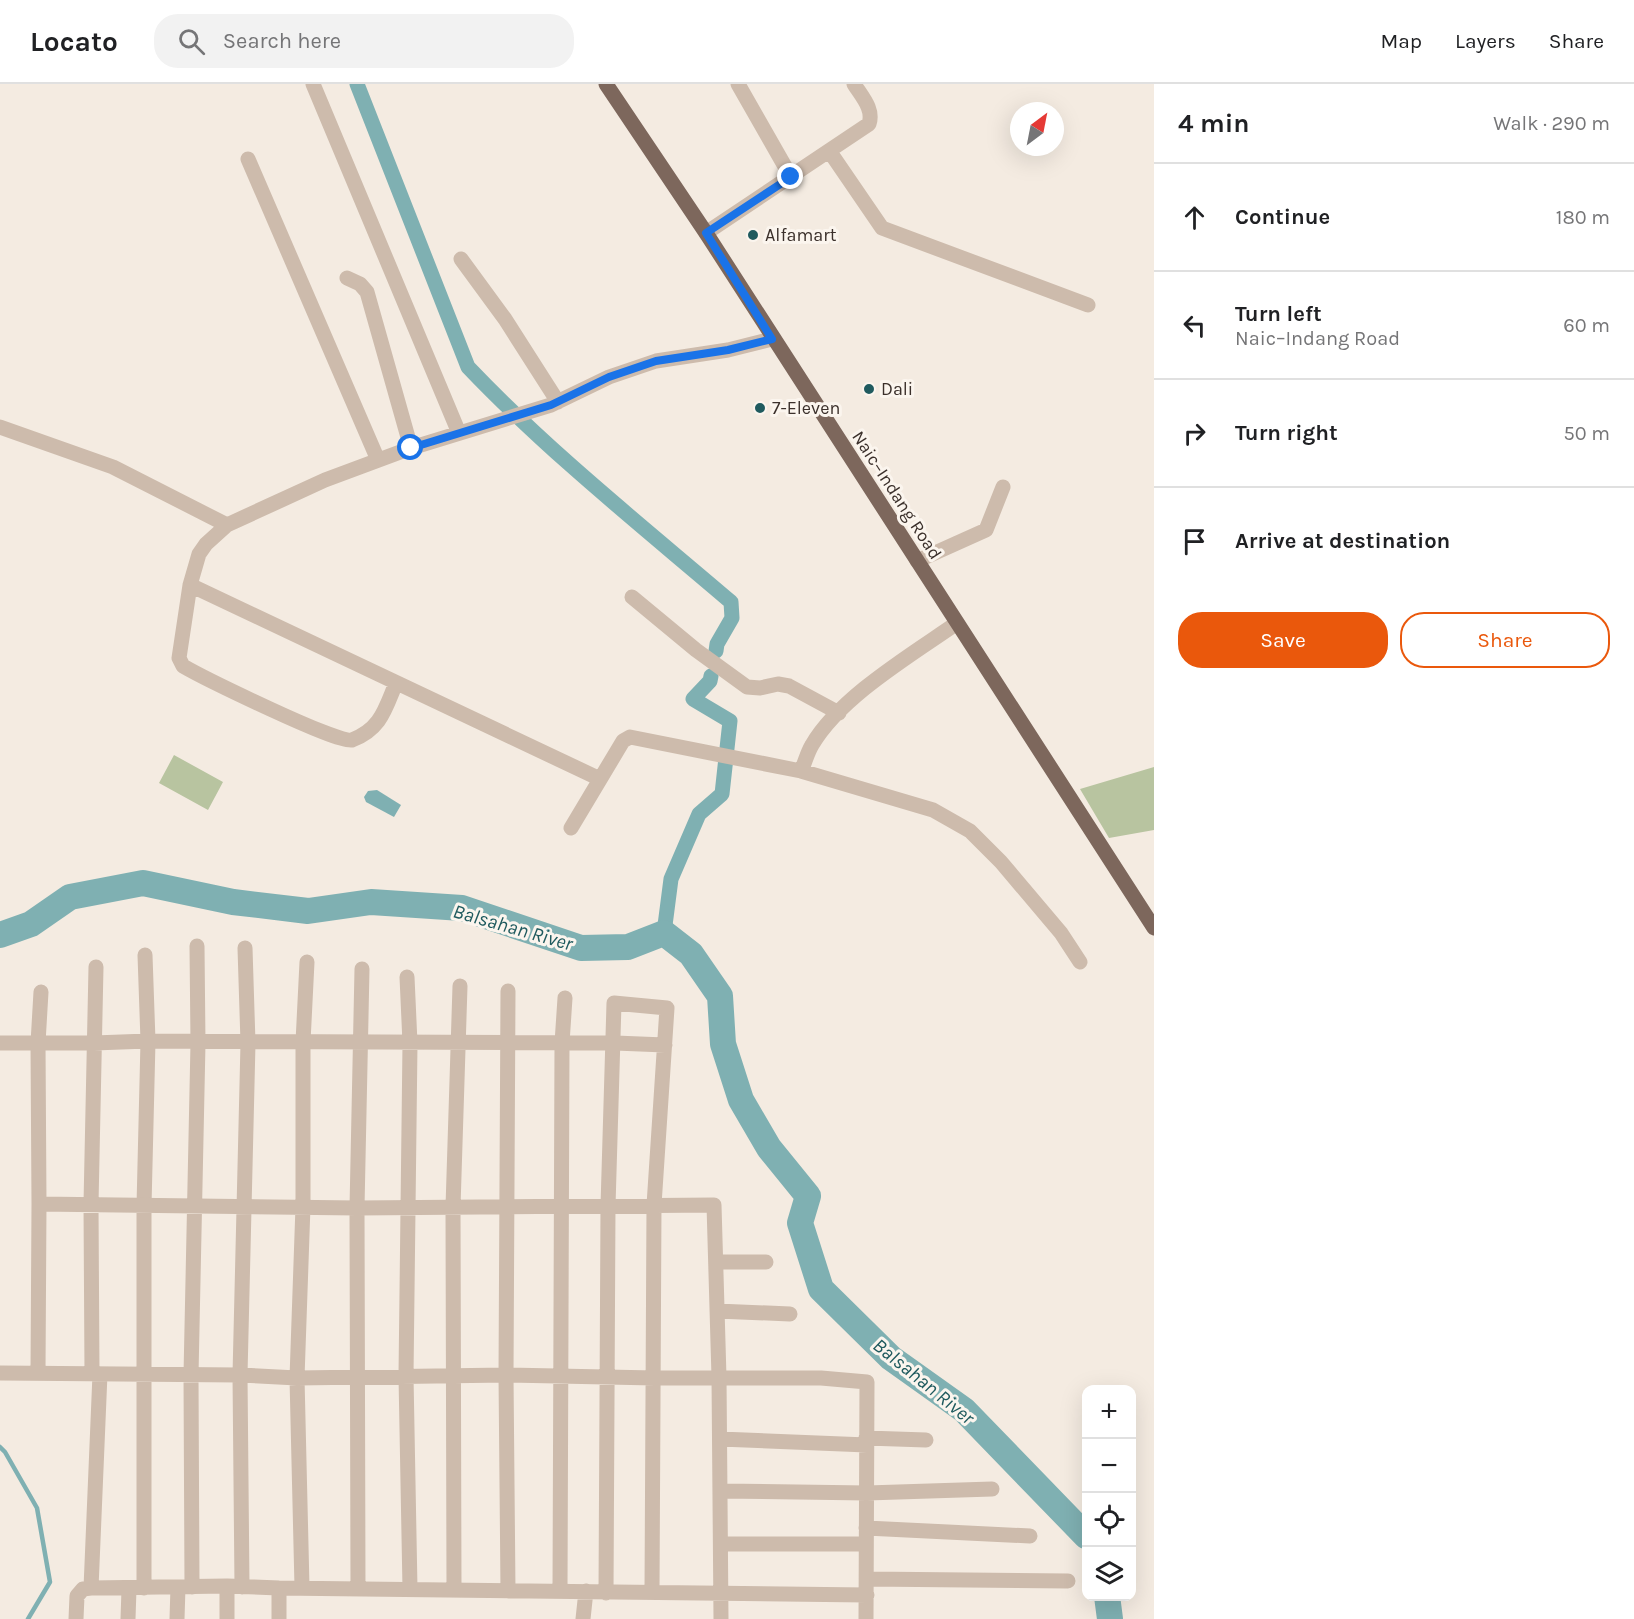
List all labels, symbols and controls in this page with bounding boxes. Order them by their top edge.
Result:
search box [154,14,574,68]
text: Locato [30,25,118,58]
icon: search [175,25,208,58]
text: Search here [223,28,341,54]
text: Map [1380,29,1422,53]
text: Layers [1455,29,1516,53]
text: Share [1549,29,1604,53]
north arrow [1010,102,1064,156]
text: 4 min [1178,108,1249,139]
text: Walk · 290 m [1493,112,1610,135]
route end [777,163,803,189]
icon: ahead [1178,201,1211,234]
text: Continue [1235,204,1330,230]
text: 180 m [1556,206,1610,229]
place label: Alfamart [765,224,837,246]
marker: Alfamart [746,228,760,242]
text: Turn left [1235,301,1322,327]
icon: left [1178,309,1211,342]
text: 60 m [1563,314,1610,337]
text: Naic–Indang Road [1235,327,1400,350]
place label: Dali [881,378,913,400]
marker: Dali [862,382,876,396]
place label: 7-Eleven [772,397,840,419]
marker: 7-Eleven [753,401,767,415]
icon: right [1178,417,1211,450]
text: Turn right [1235,420,1338,446]
text: 50 m [1563,422,1610,445]
street label: Naic–Indang Road [847,427,947,563]
route start [397,434,423,460]
icon: arrive [1178,525,1211,558]
text: Arrive at destination [1235,528,1450,554]
button: Save [1178,612,1388,668]
button: Share [1400,612,1610,668]
water label: Balsahan River [450,899,577,956]
water label: Balsahan River [868,1334,980,1430]
map controls [1082,1385,1136,1601]
button: + [1082,1385,1136,1439]
button: − [1082,1439,1136,1493]
button: locate [1082,1493,1136,1547]
button: layers [1082,1547,1136,1601]

